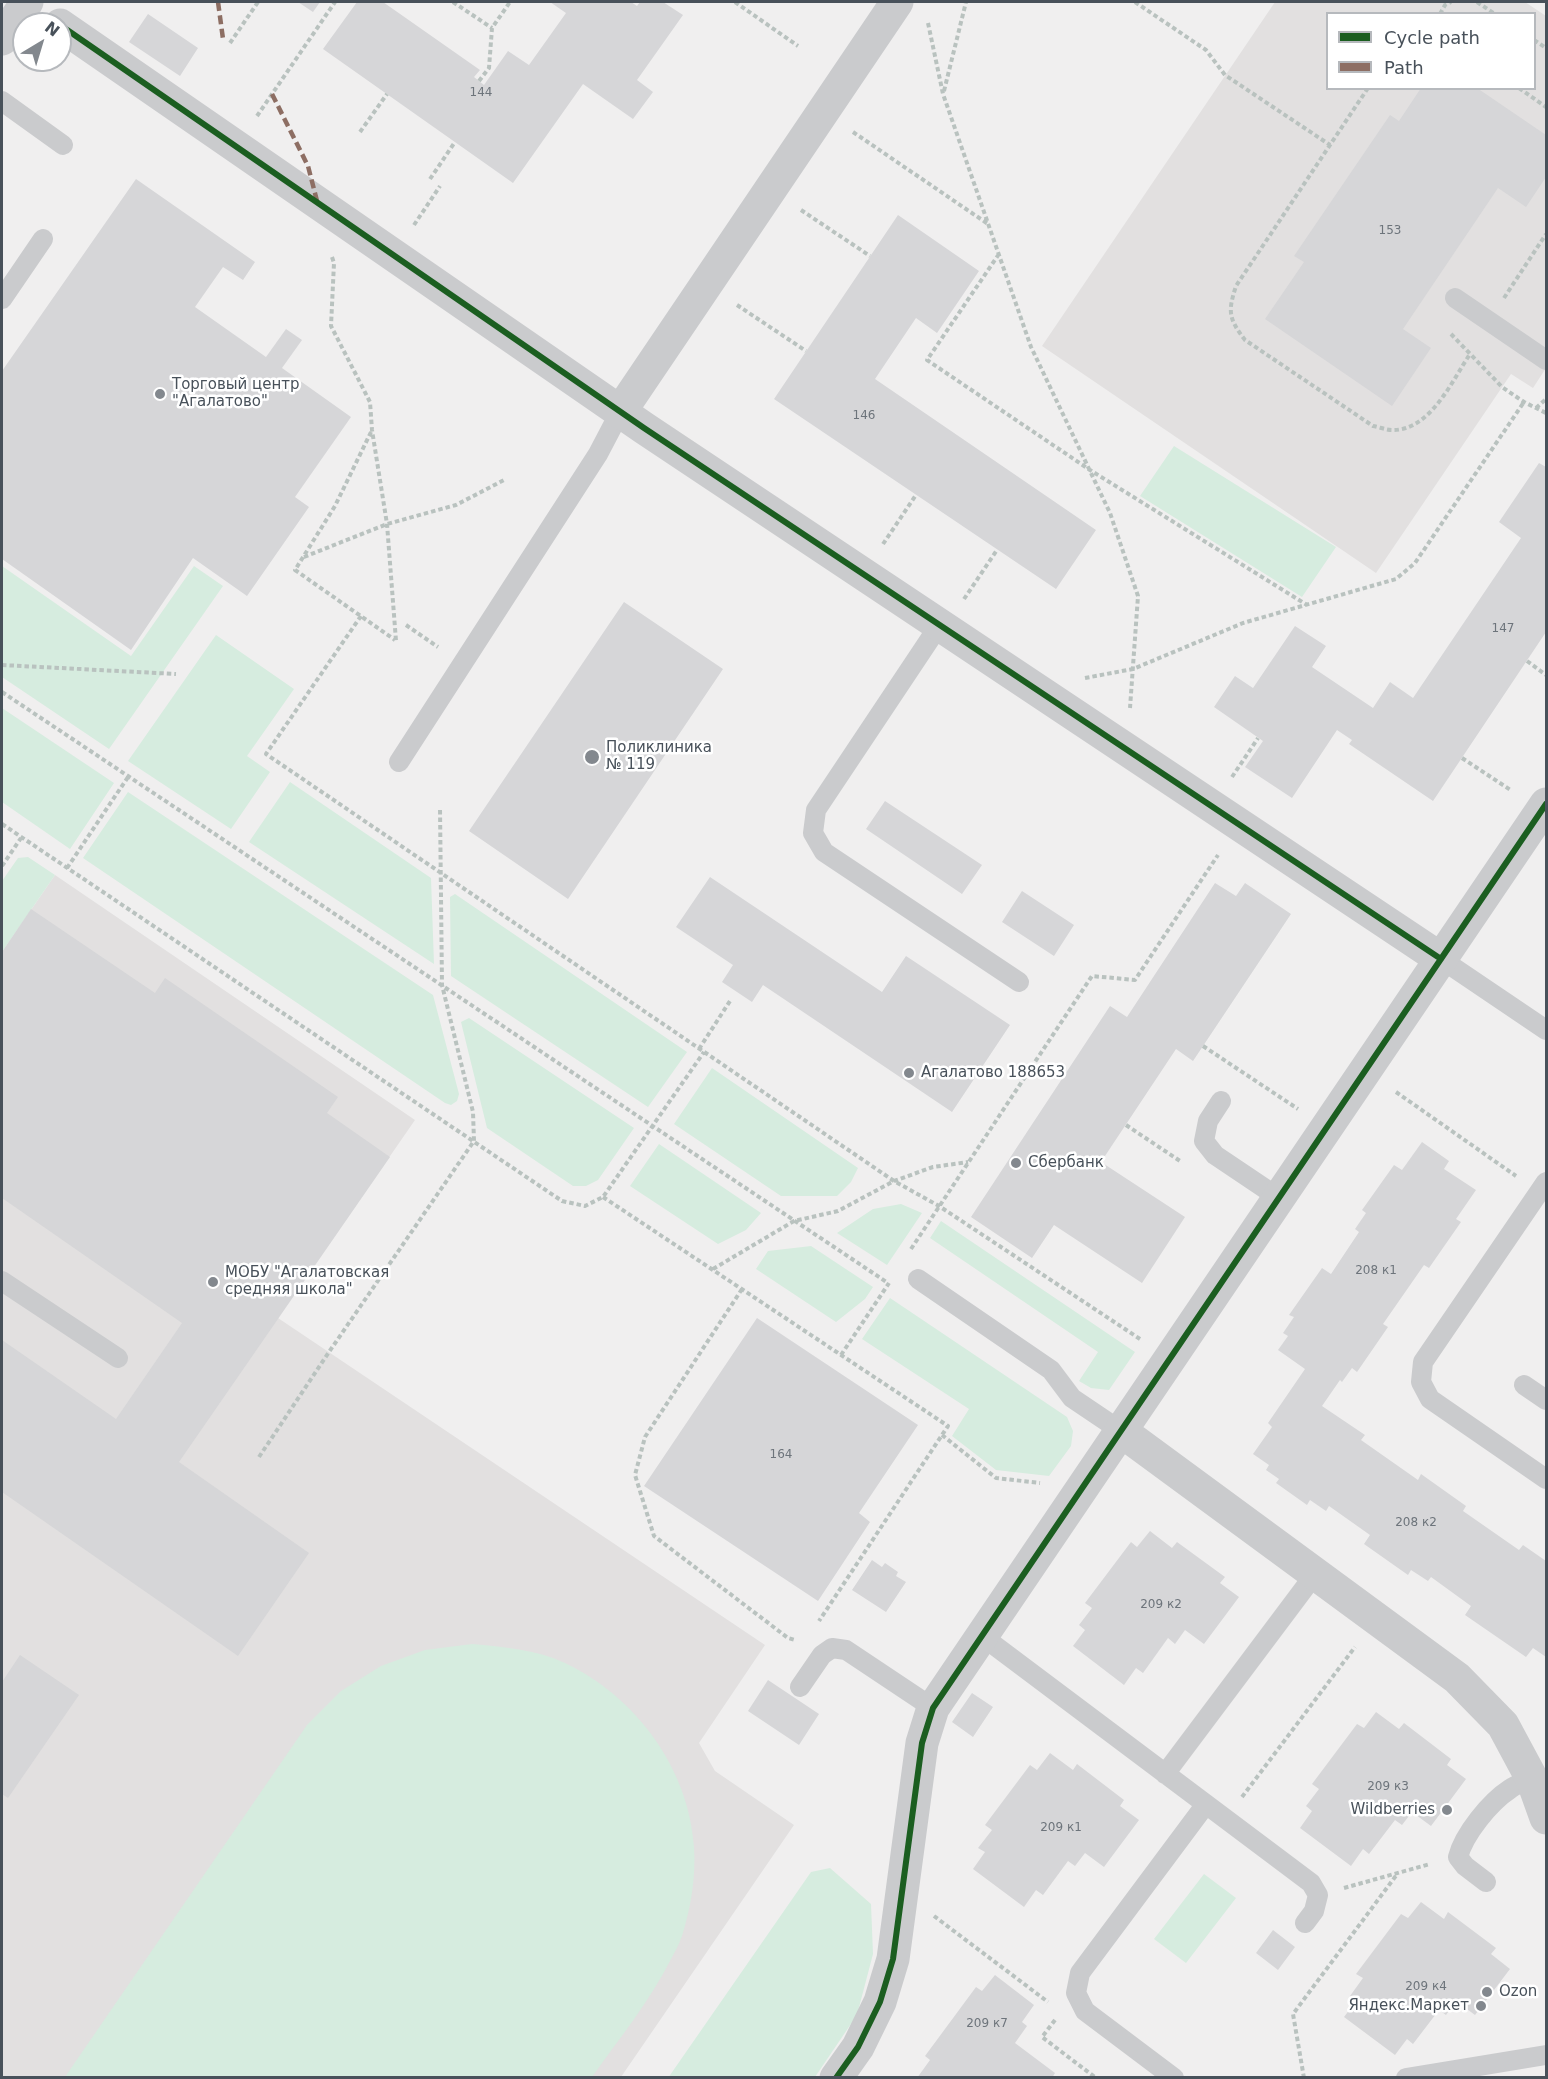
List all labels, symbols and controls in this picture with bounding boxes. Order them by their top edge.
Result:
north arrow [12,12,72,72]
legend [1326,12,1536,90]
text: N [41,17,63,41]
text: Cycle path [1384,27,1480,48]
text: Path [1384,57,1424,78]
house number: 144 [470,86,492,100]
house number: 153 [1379,224,1401,238]
place label: Торговый центр "Агалатово" [172,376,300,411]
marker: Торговый центр "Агалатово" [153,387,167,401]
house number: 146 [853,409,875,423]
house number: 147 [1492,622,1514,636]
place label: Поликлиника № 119 [606,739,712,774]
marker: Поликлиника № 119 [583,748,601,766]
place label: Агалатово 188653 [921,1064,1065,1082]
marker: Агалатово 188653 [902,1066,916,1080]
place label: Сбербанк [1028,1154,1104,1172]
marker: Сбербанк [1009,1156,1023,1170]
place label: МОБУ "Агалатовская средняя школа" [225,1264,389,1299]
house number: 208 к1 [1355,1264,1397,1278]
marker: МОБУ "Агалатовская средняя школа" [206,1275,220,1289]
house number: 164 [770,1448,792,1462]
house number: 208 к2 [1395,1516,1437,1530]
house number: 209 к2 [1140,1598,1182,1612]
house number: 209 к3 [1367,1780,1409,1794]
place label: Wildberries [1351,1801,1435,1819]
marker: Wildberries [1440,1803,1454,1817]
house number: 209 к1 [1040,1821,1082,1835]
house number: 209 к4 [1405,1980,1447,1994]
place label: Ozon [1499,1983,1537,2001]
marker: Ozon [1480,1985,1494,1999]
place label: Яндекс.Маркет [1348,1997,1469,2015]
marker: Яндекс.Маркет [1474,1999,1488,2013]
house number: 209 к7 [966,2017,1008,2031]

